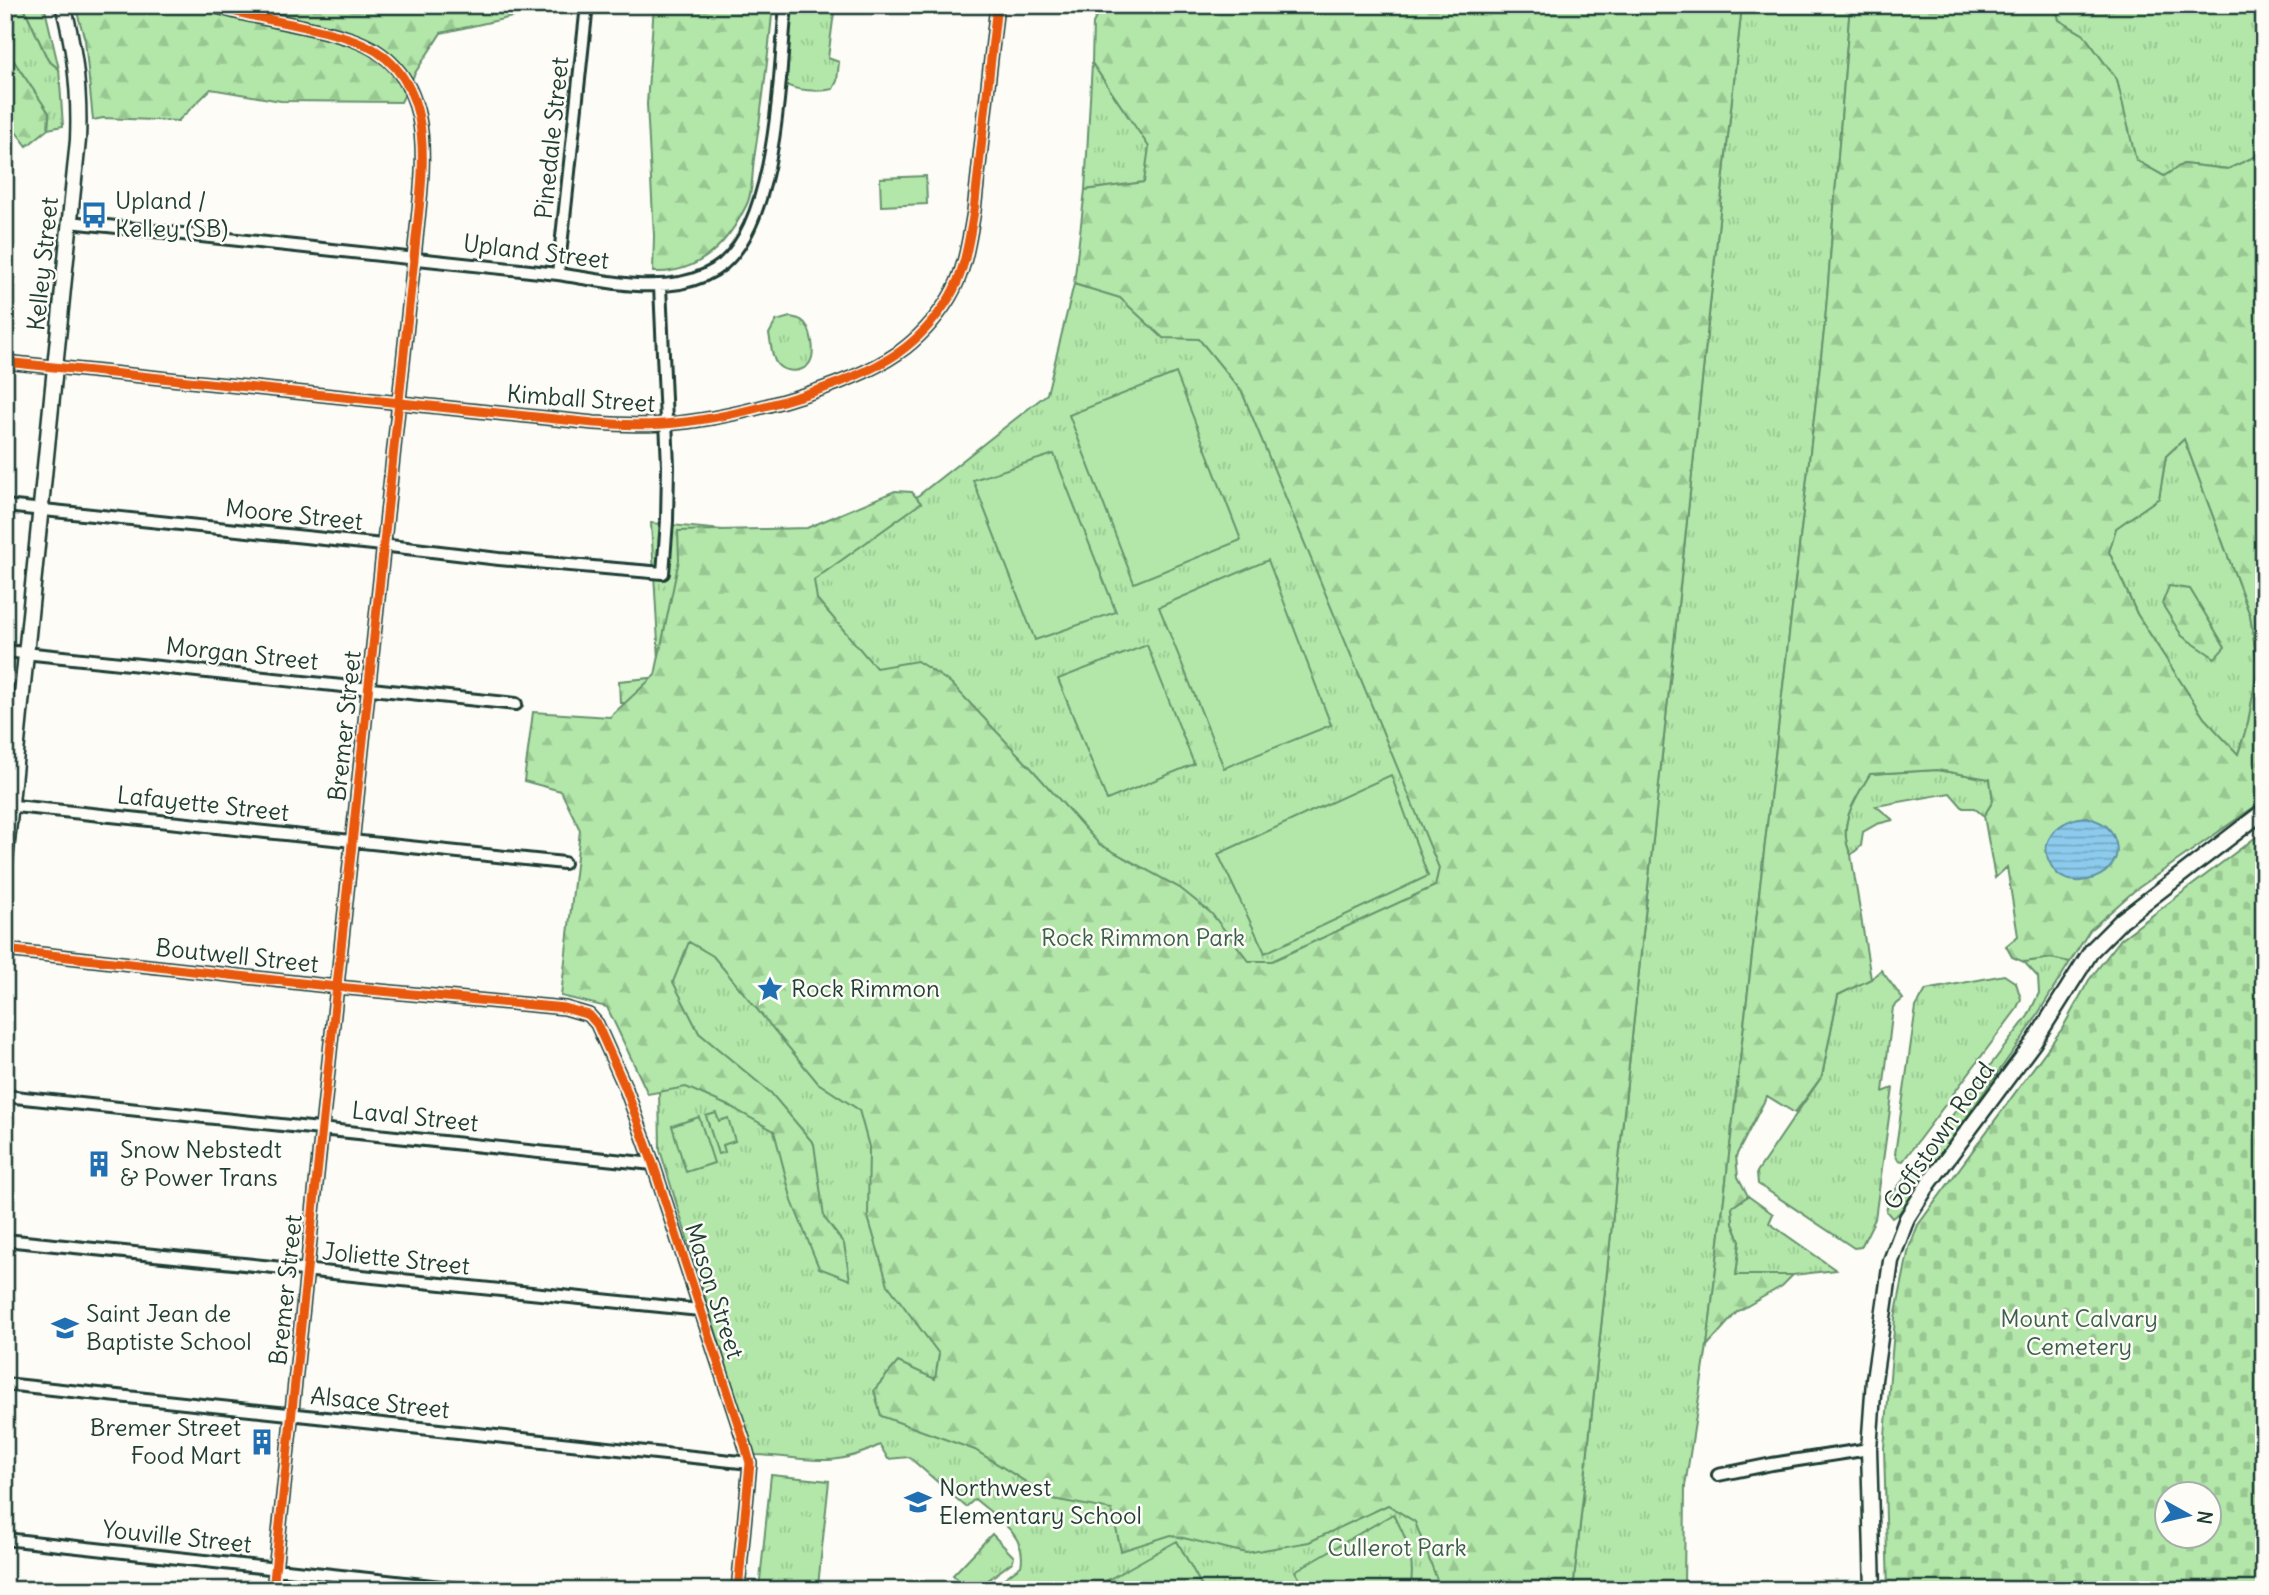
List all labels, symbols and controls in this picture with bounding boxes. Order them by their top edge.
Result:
street label: Pinedale Street [528,56,574,220]
place label: Upland / Kelley (SB) [115,185,228,243]
street label: Kelley Street [20,196,64,332]
bus stop icon: Upland / Kelley (SB) [79,200,109,230]
street label: Upland Street [461,227,611,275]
street label: Kimball Street [506,378,656,418]
street label: Moore Street [224,492,364,536]
street label: Morgan Street [164,630,320,676]
street label: Bremer Street [321,649,367,803]
street label: Lafayette Street [116,779,291,827]
park label: Rock Rimmon Park [1041,922,1245,952]
street label: Boutwell Street [154,932,320,978]
place label: Rock Rimmon [791,973,940,1003]
place icon: Rock Rimmon [755,974,785,1004]
street label: Goffstown Road [1876,1056,2000,1215]
street label: Laval Street [350,1094,480,1138]
place label: Snow Nebstedt & Power Trans [120,1134,282,1192]
building icon: Snow Nebstedt & Power Trans [84,1149,114,1179]
street label: Bremer Street [262,1213,308,1367]
street label: Mason Street [679,1219,751,1362]
street label: Joliette Street [321,1235,471,1281]
place label: Saint Jean de Baptiste School [86,1298,252,1356]
park label: Mount Calvary Cemetery [2000,1303,2158,1361]
school or university icon: Saint Jean de Baptiste School [50,1313,80,1343]
street label: Alsace Street [309,1380,451,1424]
place label: Bremer Street Food Mart [90,1412,241,1470]
building icon: Bremer Street Food Mart [247,1427,277,1457]
place label: Northwest Elementary School [939,1472,1142,1530]
north arrow [2154,1480,2224,1550]
school or university icon: Northwest Elementary School [903,1487,933,1517]
text: N [2192,1509,2218,1526]
street label: Youville Street [101,1513,253,1559]
park label: Cullerot Park [1327,1532,1467,1562]

